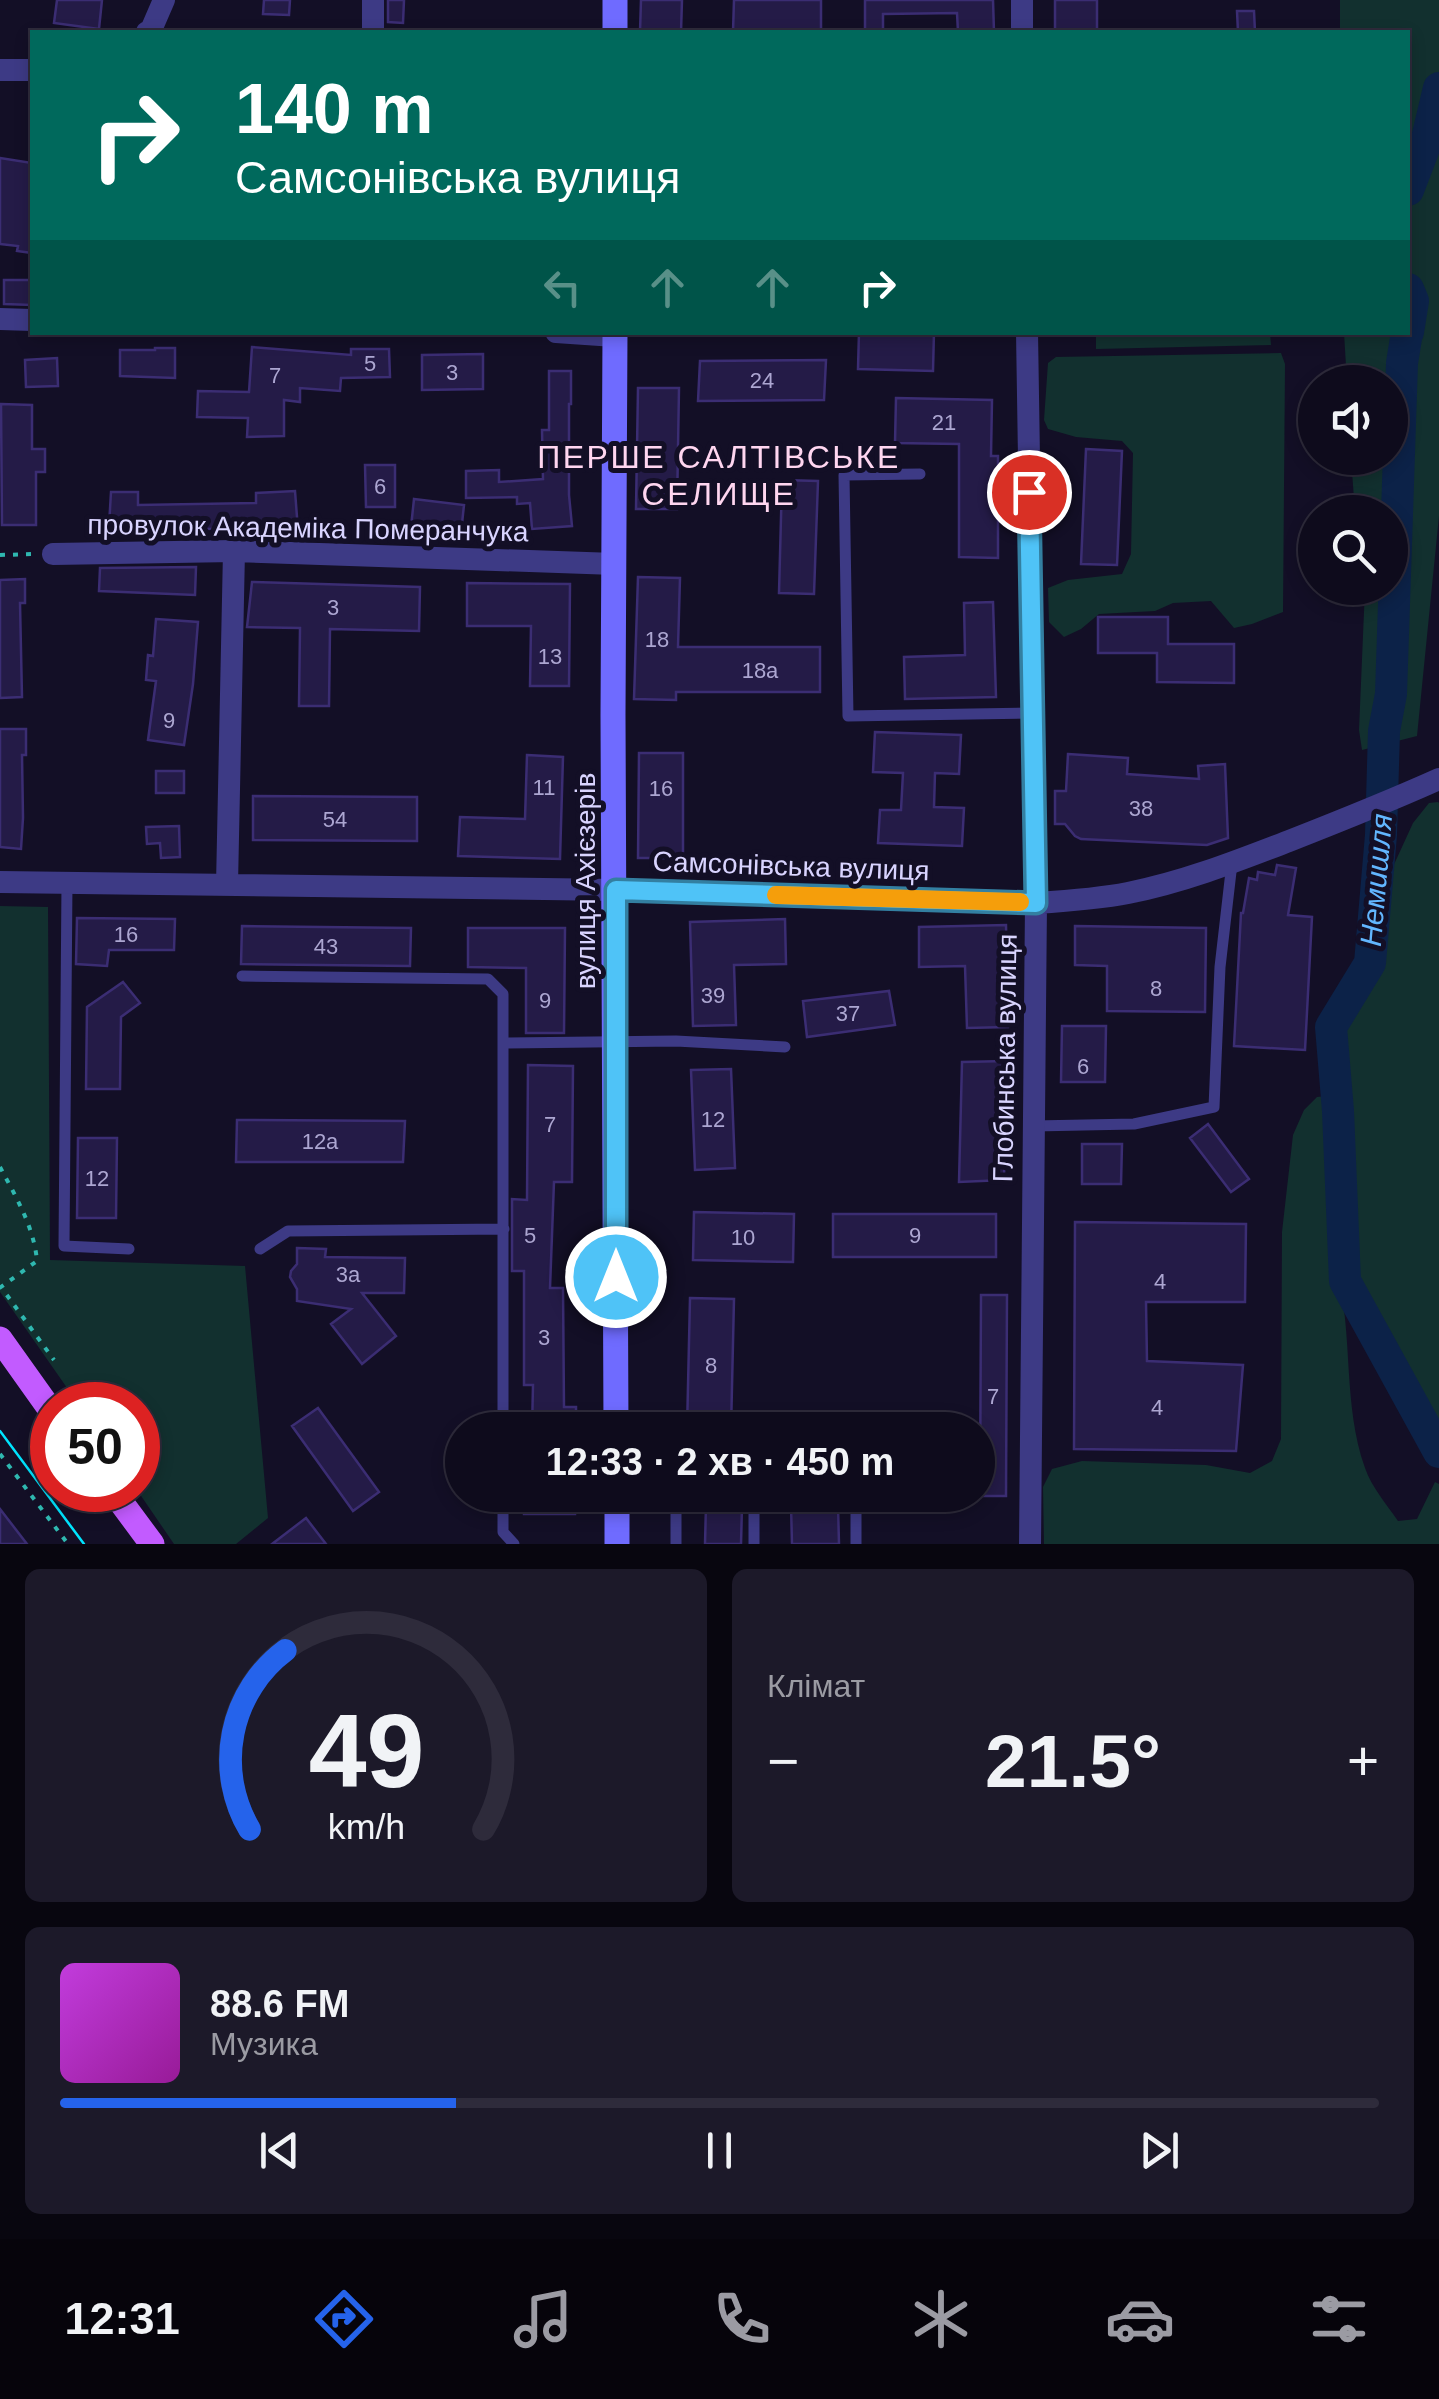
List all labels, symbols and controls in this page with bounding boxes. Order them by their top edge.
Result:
icon: right [70,70,200,200]
text: 140 m [235,70,433,148]
text: Самсонівська вулиця [235,152,680,203]
icon: left [535,260,590,315]
icon: ahead [640,260,695,315]
icon: ahead [745,260,800,315]
icon: right [850,260,905,315]
house number: 5 [364,351,376,376]
house number: 3 [446,360,458,385]
house number: 7 [269,363,281,388]
map controls [1298,365,1408,605]
button: sound [1298,365,1408,475]
house number: 24 [750,368,774,393]
house number: 21 [932,410,956,435]
district label: ПЕРШЕ САЛТІВСЬКЕ СЕЛИЩЕ [537,439,901,512]
pin [987,450,1072,535]
icon: arrive [1002,465,1057,520]
house number: 6 [374,474,386,499]
button: search [1298,495,1408,605]
street label: провулок Академіка Померанчука [87,509,529,547]
house number: 3 [327,595,339,620]
house number: 18 [645,627,669,652]
house number: 13 [538,644,562,669]
house number: 18а [742,658,779,683]
house number: 9 [163,708,175,733]
street label: вулиця Ахієзерів [570,773,601,989]
house number: 11 [533,775,555,800]
house number: 16 [649,776,673,801]
house number: 38 [1129,796,1153,821]
house number: 54 [323,807,347,832]
water label: Немишля [1354,812,1398,948]
street label: Самсонівська вулиця [652,846,930,886]
house number: 16 [114,922,138,947]
street label: Глобинська вулиця [987,933,1023,1183]
house number: 43 [314,934,338,959]
house number: 8 [1150,976,1162,1001]
house number: 39 [701,983,725,1008]
house number: 9 [539,988,551,1013]
house number: 37 [836,1001,860,1026]
house number: 6 [1077,1054,1089,1079]
house number: 12 [701,1107,725,1132]
house number: 7 [544,1112,556,1137]
house number: 12а [302,1129,339,1154]
house number: 12 [85,1166,109,1191]
house number: 5 [524,1223,536,1248]
house number: 9 [909,1223,921,1248]
position arrow [564,1225,668,1329]
house number: 10 [731,1225,755,1250]
house number: 3а [336,1262,361,1287]
house number: 4 [1154,1269,1166,1294]
house number: 3 [538,1325,550,1350]
house number: 8 [705,1353,717,1378]
speed limit sign: 50 [30,1382,160,1512]
house number: 7 [987,1384,999,1409]
house number: 4 [1151,1395,1163,1420]
text: 12:33 · 2 хв · 450 m [546,1441,894,1483]
text: Клімат [767,1668,865,1704]
text: 49 [308,1693,424,1809]
text: 21.5° [985,1719,1161,1803]
text: − [767,1730,799,1792]
text: + [1347,1730,1379,1792]
text: km/h [327,1807,405,1847]
text: 88.6 FM [210,1983,349,2025]
text: Музика [210,2026,318,2062]
icon: previous [252,2123,307,2178]
icon: pause [692,2123,747,2178]
icon: next [1132,2123,1187,2178]
icon: directions [309,2284,379,2354]
icon: music [508,2284,578,2354]
icon: phone [707,2284,777,2354]
icon: climate [906,2284,976,2354]
icon: car [1105,2284,1175,2354]
icon: filters [1304,2284,1374,2354]
text: 12:31 [65,2293,180,2344]

